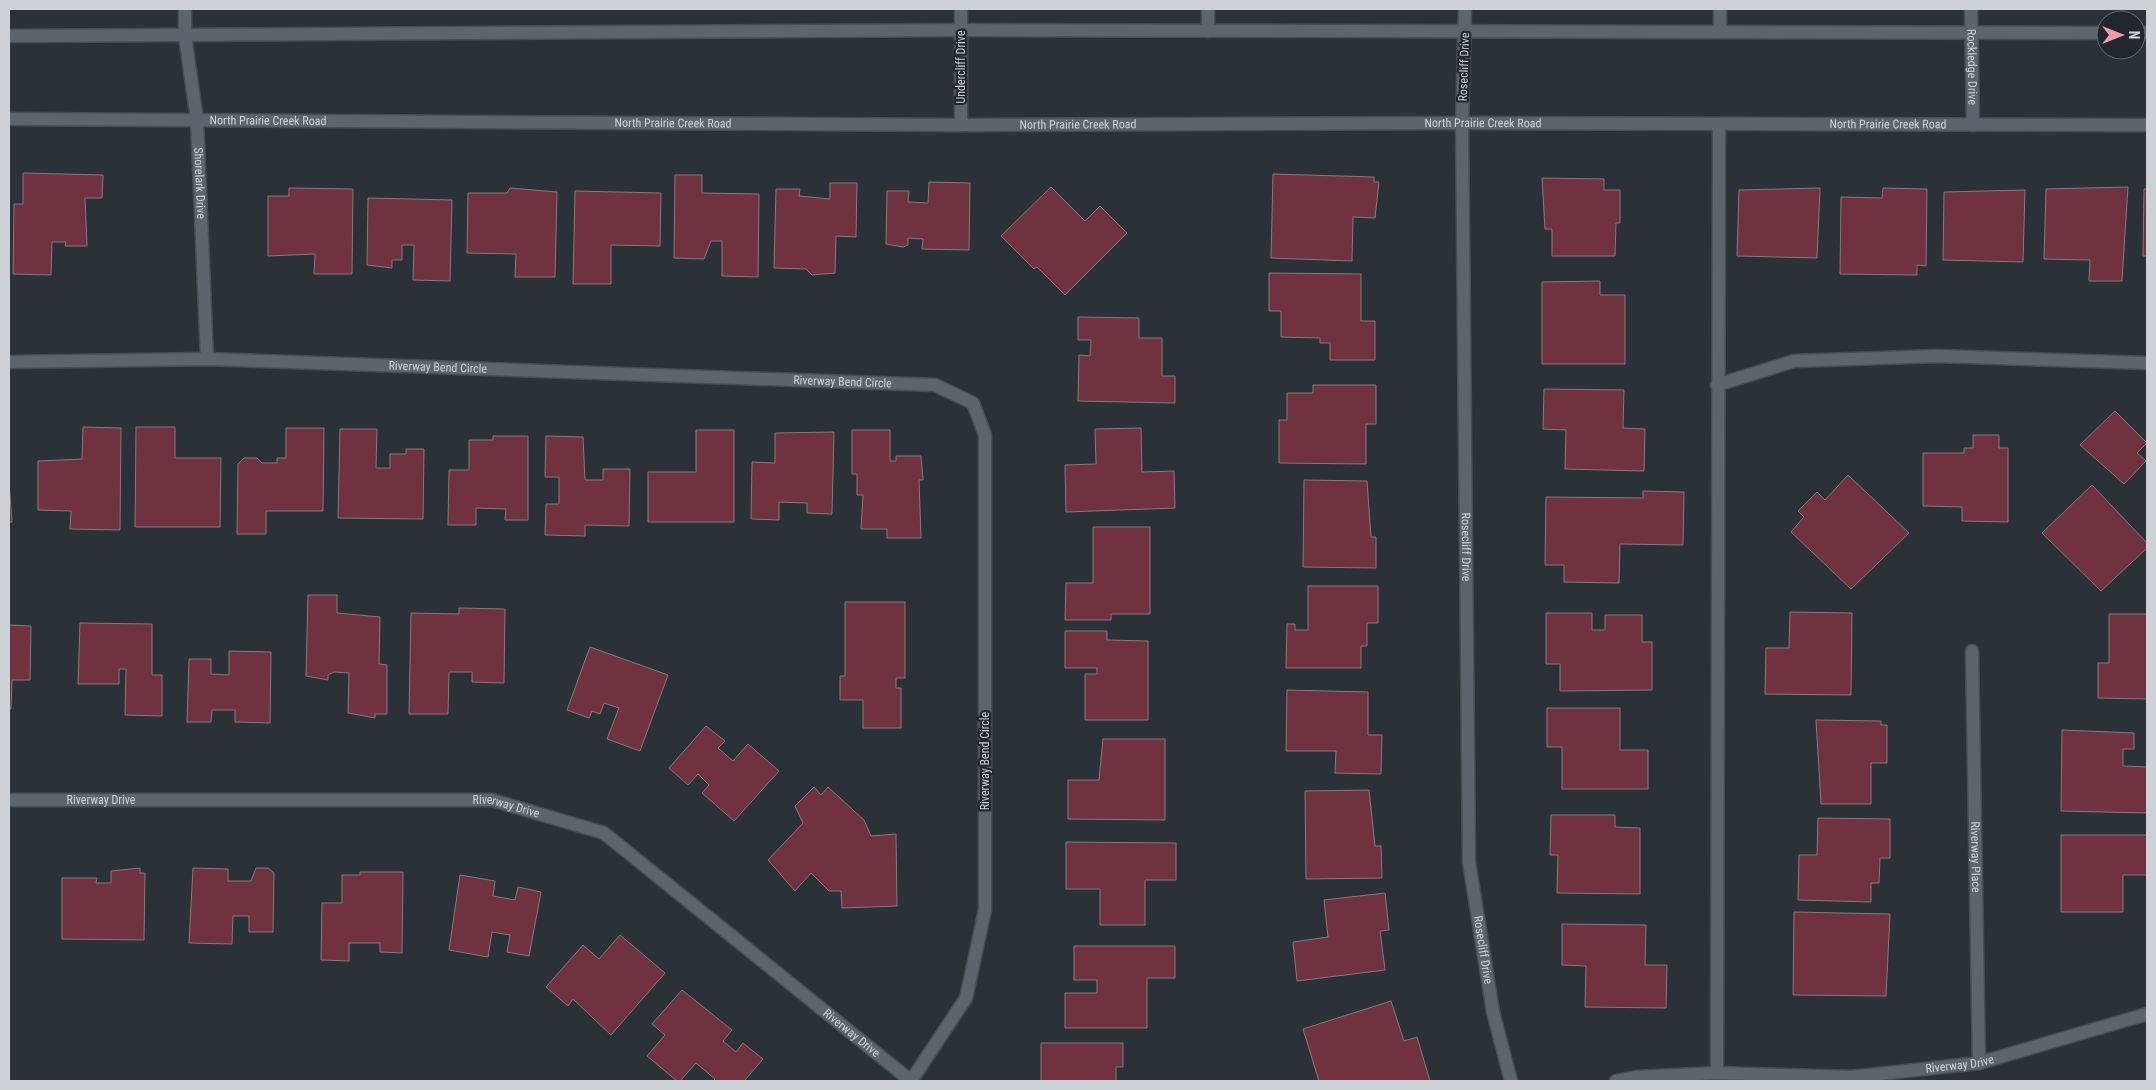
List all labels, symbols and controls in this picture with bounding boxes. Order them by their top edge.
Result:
north arrow [2096,10,2146,60]
street label: Rockledge Drive [1964,29,1980,105]
street label: Undercliff Drive [954,30,968,104]
text: N [2126,31,2142,39]
street label: Rosecliff Drive [1456,32,1472,102]
street label: North Prairie Creek Road [210,113,327,128]
street label: North Prairie Creek Road [615,116,732,131]
street label: North Prairie Creek Road [1425,116,1541,130]
street label: North Prairie Creek Road [1020,117,1136,132]
street label: North Prairie Creek Road [1830,117,1946,131]
street label: Shorelark Drive [191,147,208,220]
street label: Riverway Bend Circle [388,358,488,376]
street label: Riverway Bend Circle [793,373,892,390]
street label: Rosecliff Drive [1459,512,1473,582]
street label: Riverway Bend Circle [978,711,992,810]
street label: Riverway Drive [67,793,136,807]
street label: Riverway Drive [473,793,542,821]
street label: Riverway Place [1968,821,1983,893]
street label: Rosecliff Drive [1471,915,1495,985]
street label: Riverway Drive [820,1006,883,1060]
street label: Riverway Drive [1925,1052,1996,1076]

